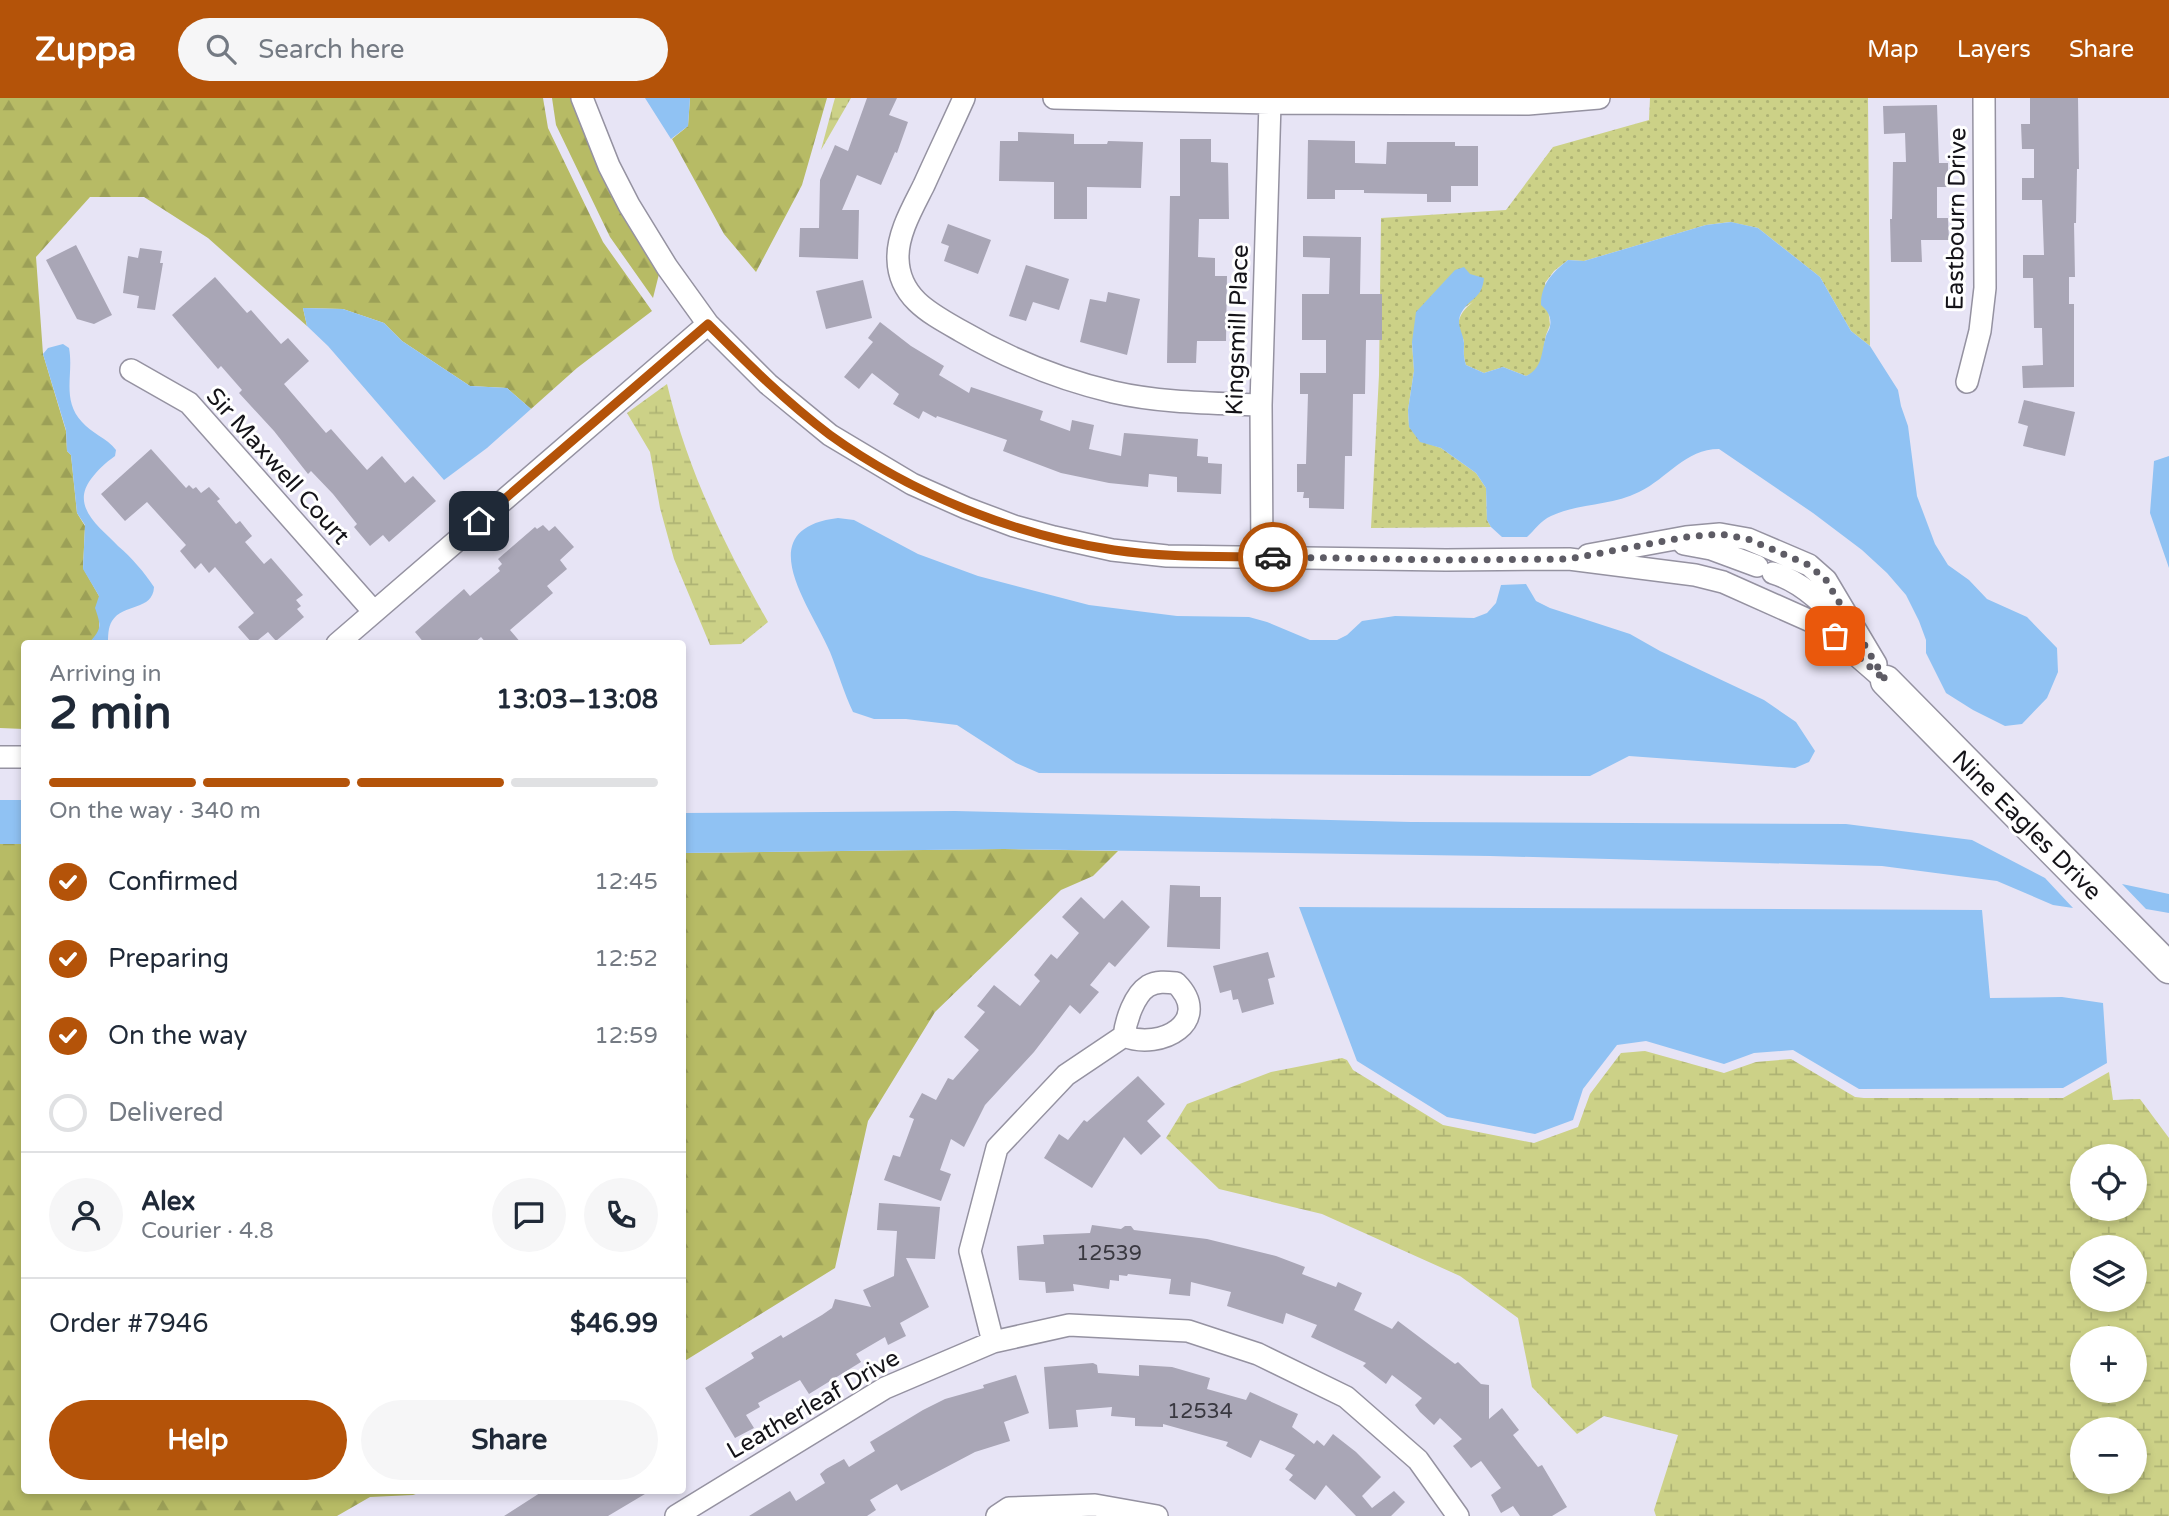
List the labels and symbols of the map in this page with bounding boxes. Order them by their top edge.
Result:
street label: Eastbourn Drive [1940,127,1973,311]
street label: Kingsmill Place [1220,244,1255,416]
street label: Sir Maxwell Court [200,382,355,551]
pin [449,491,509,551]
courier [1238,522,1308,592]
pin [1805,606,1865,666]
street label: Nine Eagles Drive [1946,745,2107,906]
house number: 12539 [1076,1241,1142,1266]
street label: Leatherleaf Drive [722,1343,905,1466]
house number: 12534 [1167,1399,1233,1424]

